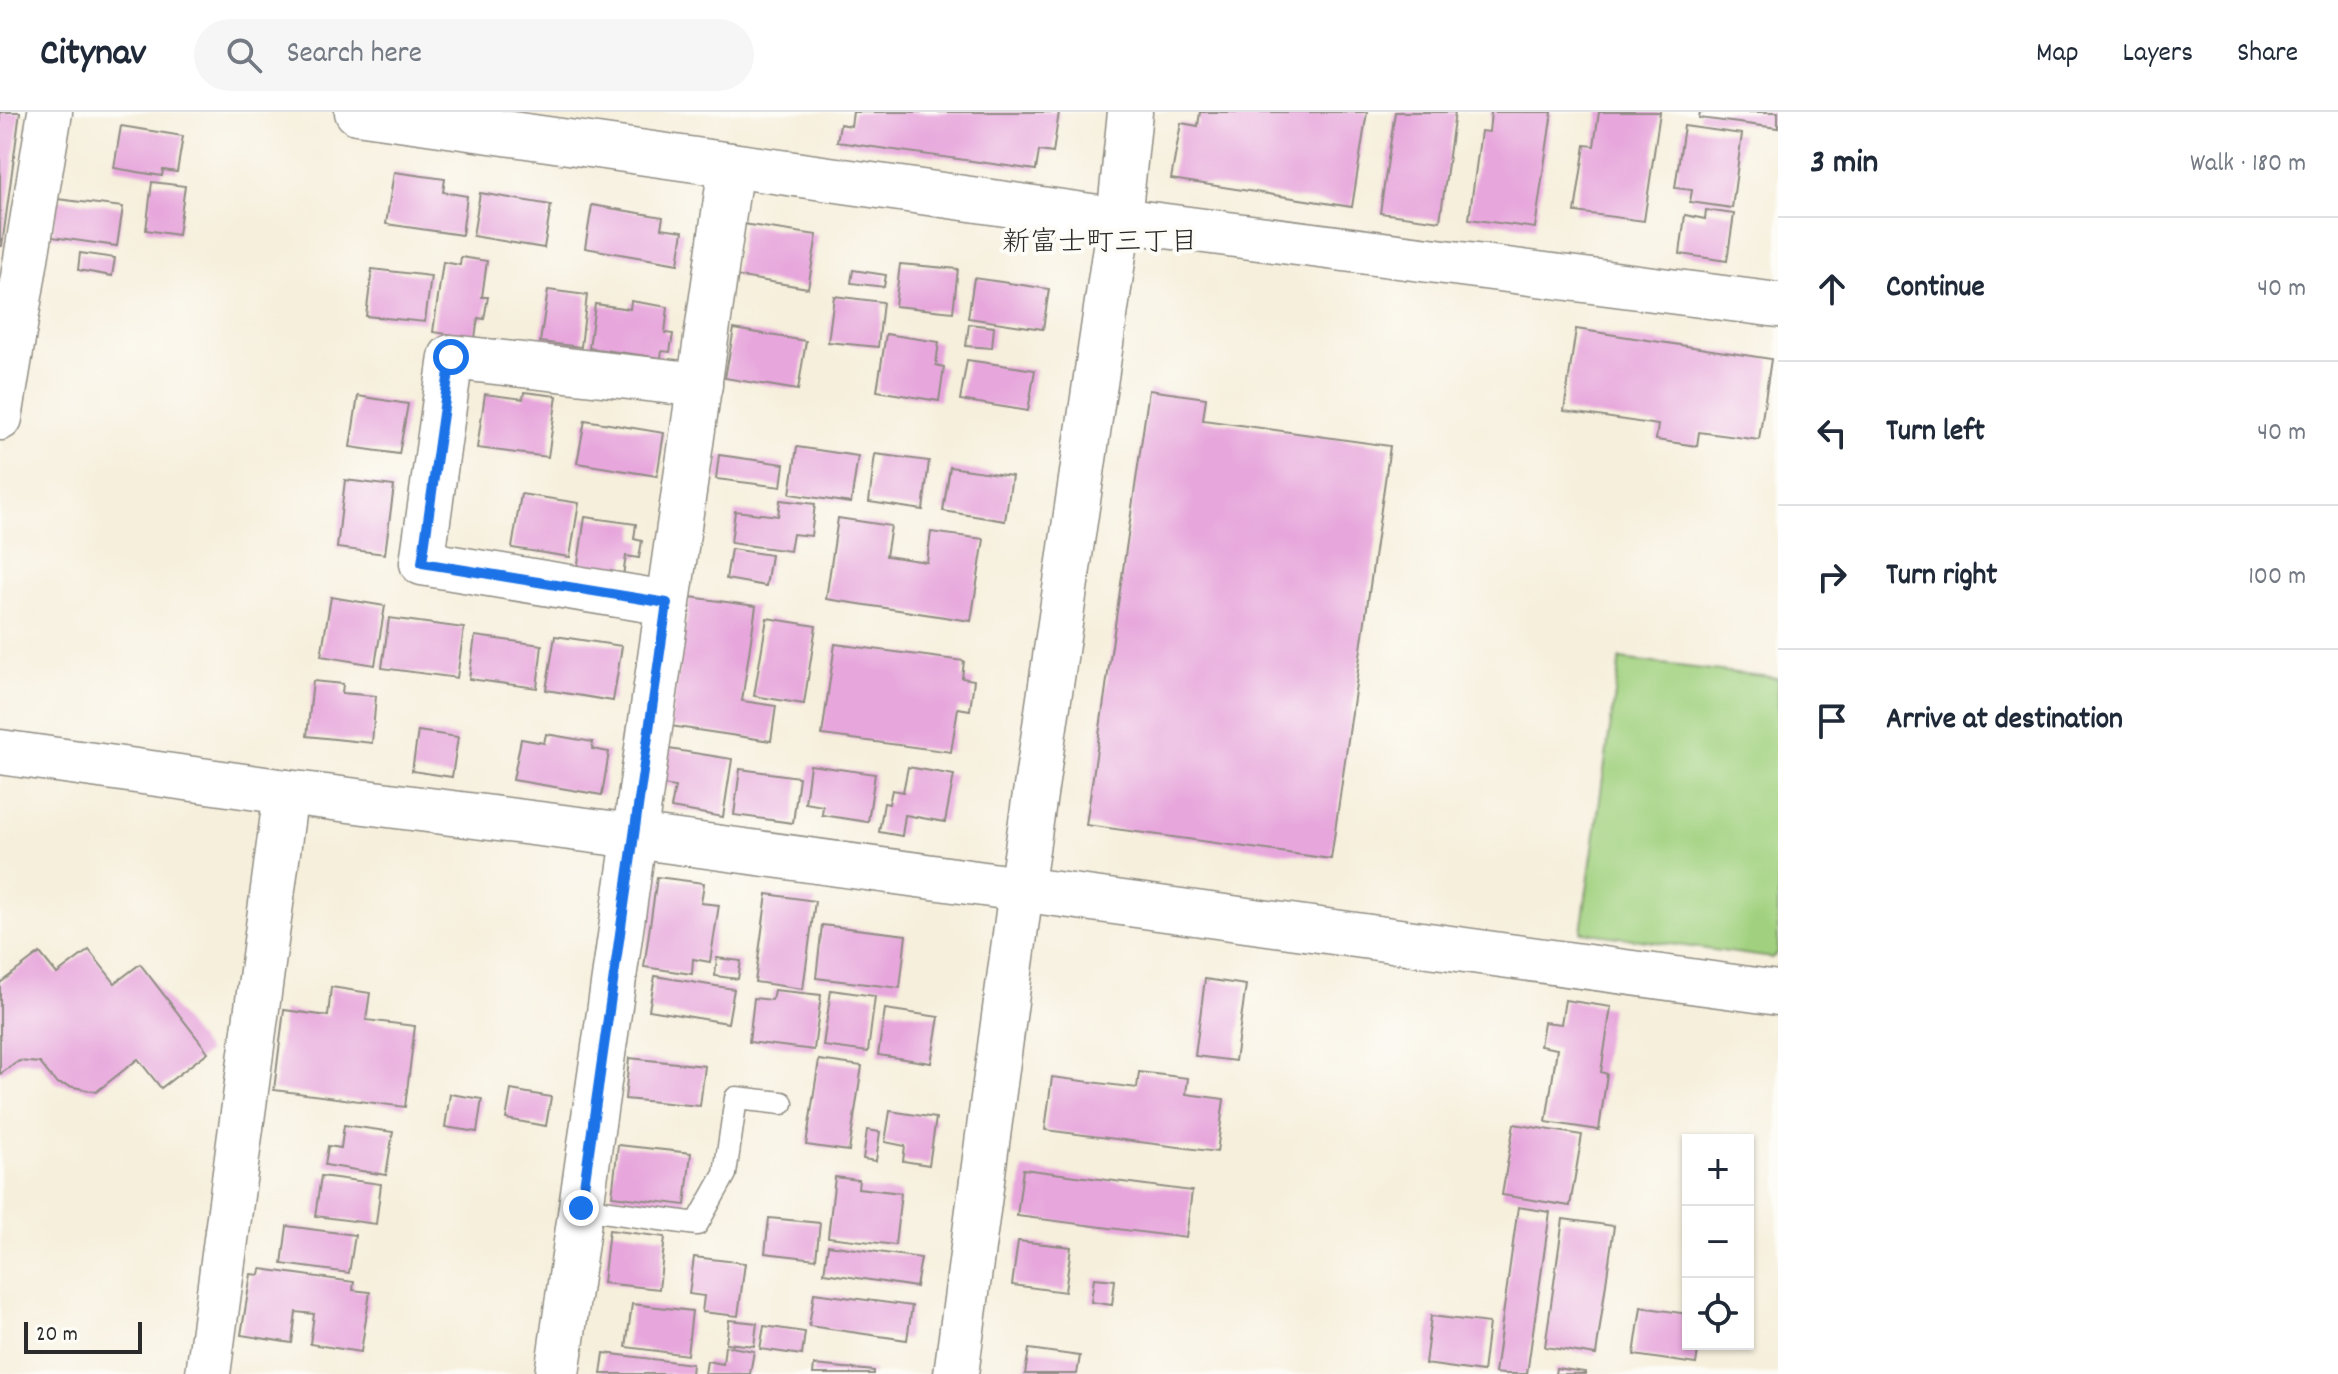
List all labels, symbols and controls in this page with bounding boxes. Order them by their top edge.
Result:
search box [194,19,754,91]
text: Citynav [40,28,146,83]
icon: search [222,33,266,77]
text: Search here [286,34,422,77]
text: Map [2036,35,2079,75]
text: Layers [2123,35,2193,75]
text: Share [2237,35,2298,75]
text: 3 min [1810,140,1878,189]
text: Walk · 180 m [2190,146,2306,183]
district label: 新富士町三丁目 [1002,225,1198,265]
icon: ahead [1810,267,1854,311]
text: Continue [1886,268,1985,311]
text: 40 m [2257,271,2306,308]
route start [433,339,469,375]
icon: left [1810,411,1854,455]
text: Turn left [1886,412,1985,455]
text: 40 m [2257,415,2306,452]
icon: right [1810,555,1854,599]
text: Turn right [1886,556,1997,599]
text: 100 m [2248,559,2306,596]
icon: arrive [1810,699,1854,743]
text: Arrive at destination [1886,700,2123,743]
map controls [1682,1134,1754,1350]
button: + [1682,1134,1754,1206]
route end [563,1190,599,1226]
button: − [1682,1206,1754,1278]
button: locate [1682,1278,1754,1350]
scale bar [24,1318,142,1354]
text: 20 m [36,1320,78,1351]

